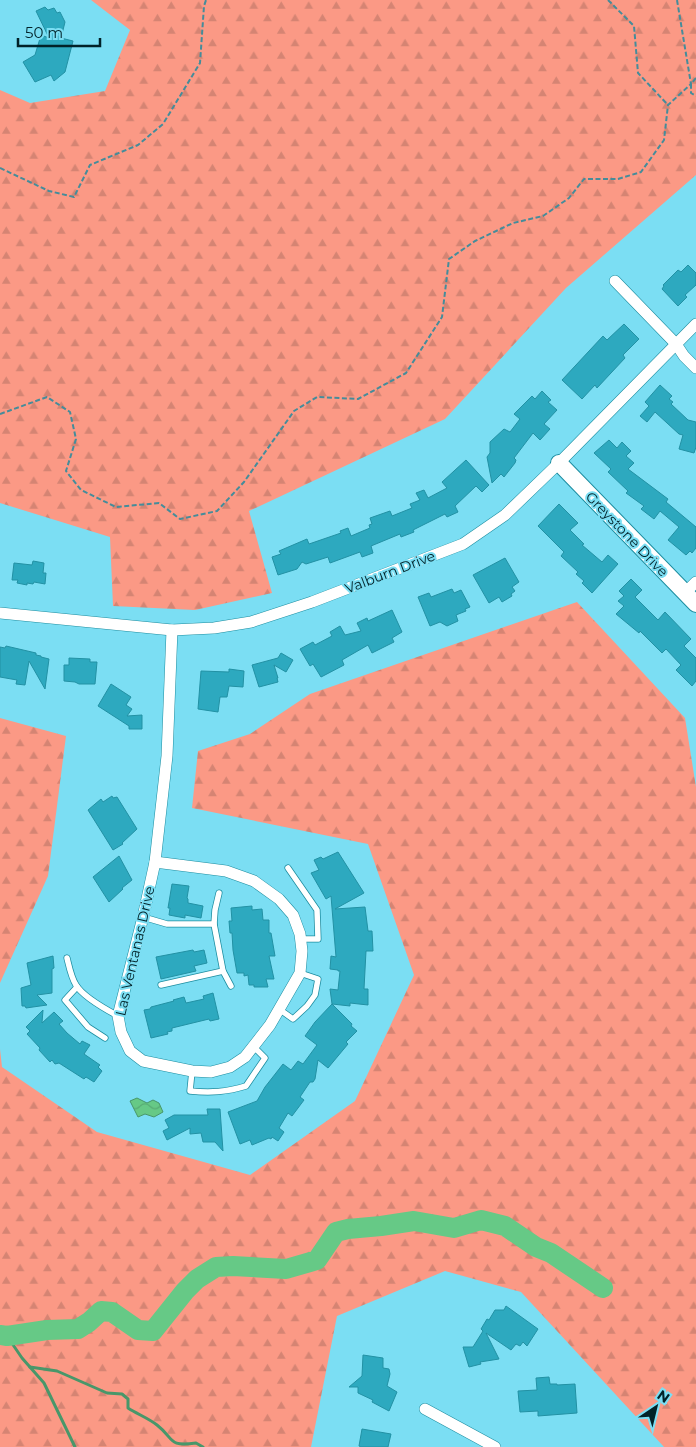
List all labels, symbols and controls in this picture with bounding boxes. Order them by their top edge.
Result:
scale bar [18,15,100,47]
text: 50 m [25,23,63,42]
street label: Greystone Drive [582,488,672,580]
street label: Valburn Drive [342,547,438,597]
street label: Las Ventanas Drive [111,884,159,1018]
north arrow [631,1382,681,1432]
text: N [654,1386,673,1407]

